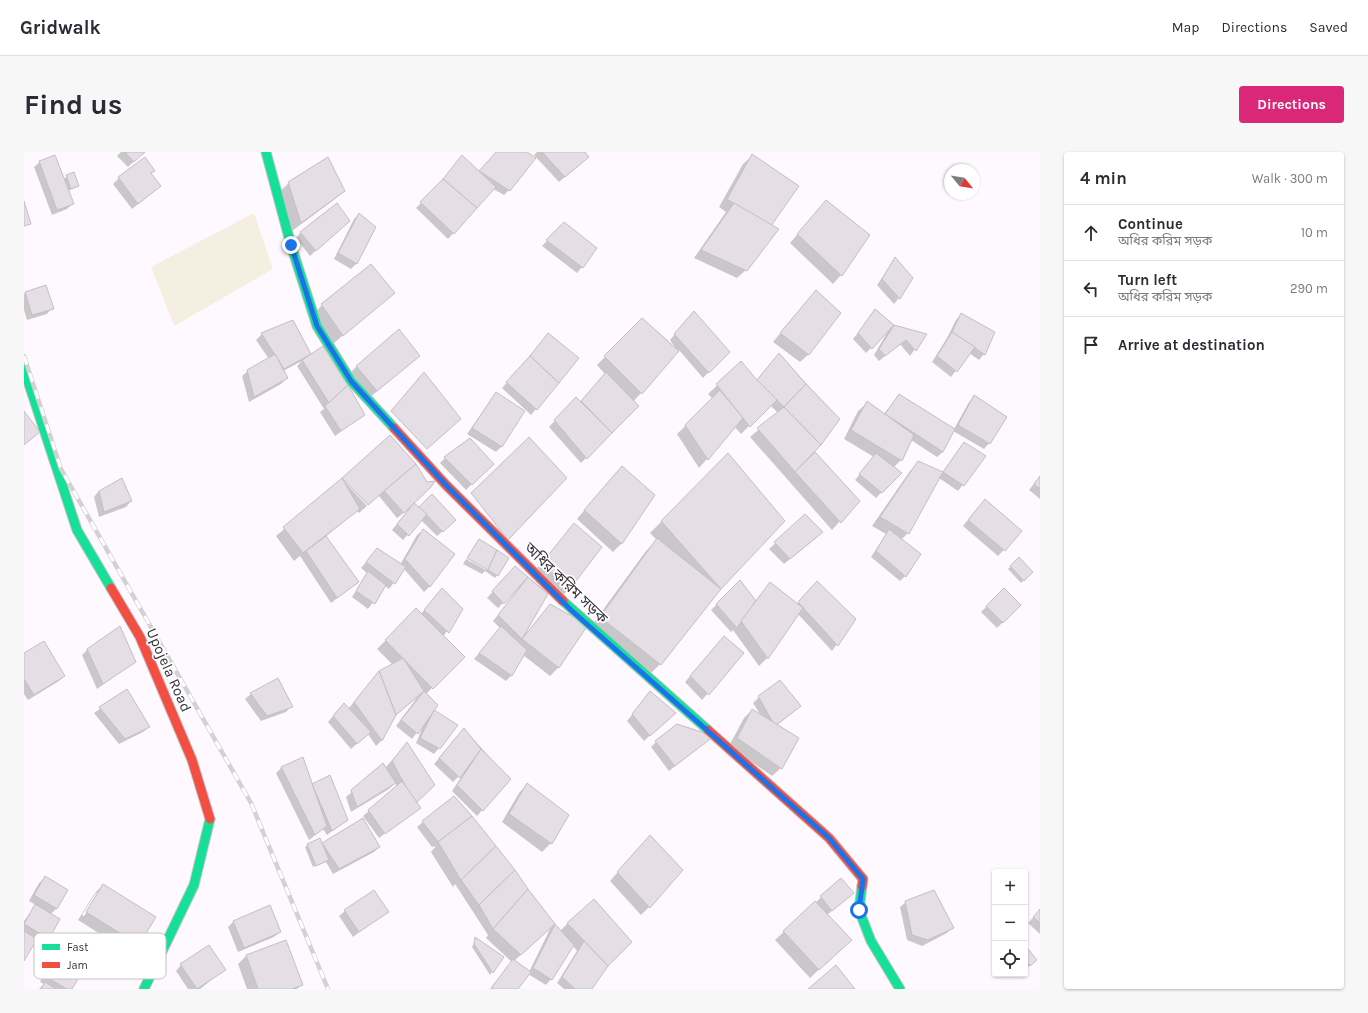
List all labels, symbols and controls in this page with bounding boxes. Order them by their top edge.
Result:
text: Gridwalk [20,17,101,39]
text: Map [1172,19,1200,36]
text: Directions [1222,19,1287,36]
text: Saved [1309,19,1348,36]
button: Directions [1239,86,1344,123]
text: Find us [24,88,123,121]
north arrow [944,164,980,200]
text: 4 min [1080,168,1127,188]
text: Walk · 300 m [1252,171,1328,186]
text: Continue [1118,215,1183,233]
icon: ahead [1080,222,1102,244]
text: 10 m [1301,225,1328,240]
text: অধির করিম সড়ক [1118,233,1212,248]
route end [282,236,300,254]
text: Turn left [1118,271,1177,289]
icon: left [1080,278,1102,300]
text: 290 m [1290,281,1328,296]
text: অধির করিম সড়ক [1118,289,1212,304]
icon: arrive [1080,334,1102,356]
text: Arrive at destination [1118,336,1265,354]
street label: অধির করিম সড়ক [520,538,612,628]
street label: Upojela Road [143,625,195,715]
map controls [992,869,1028,977]
button: + [992,869,1028,905]
route start [850,901,868,919]
button: − [992,905,1028,941]
legend [34,933,166,979]
text: Fast [67,941,88,954]
button: locate [992,941,1028,977]
text: Jam [67,959,88,972]

